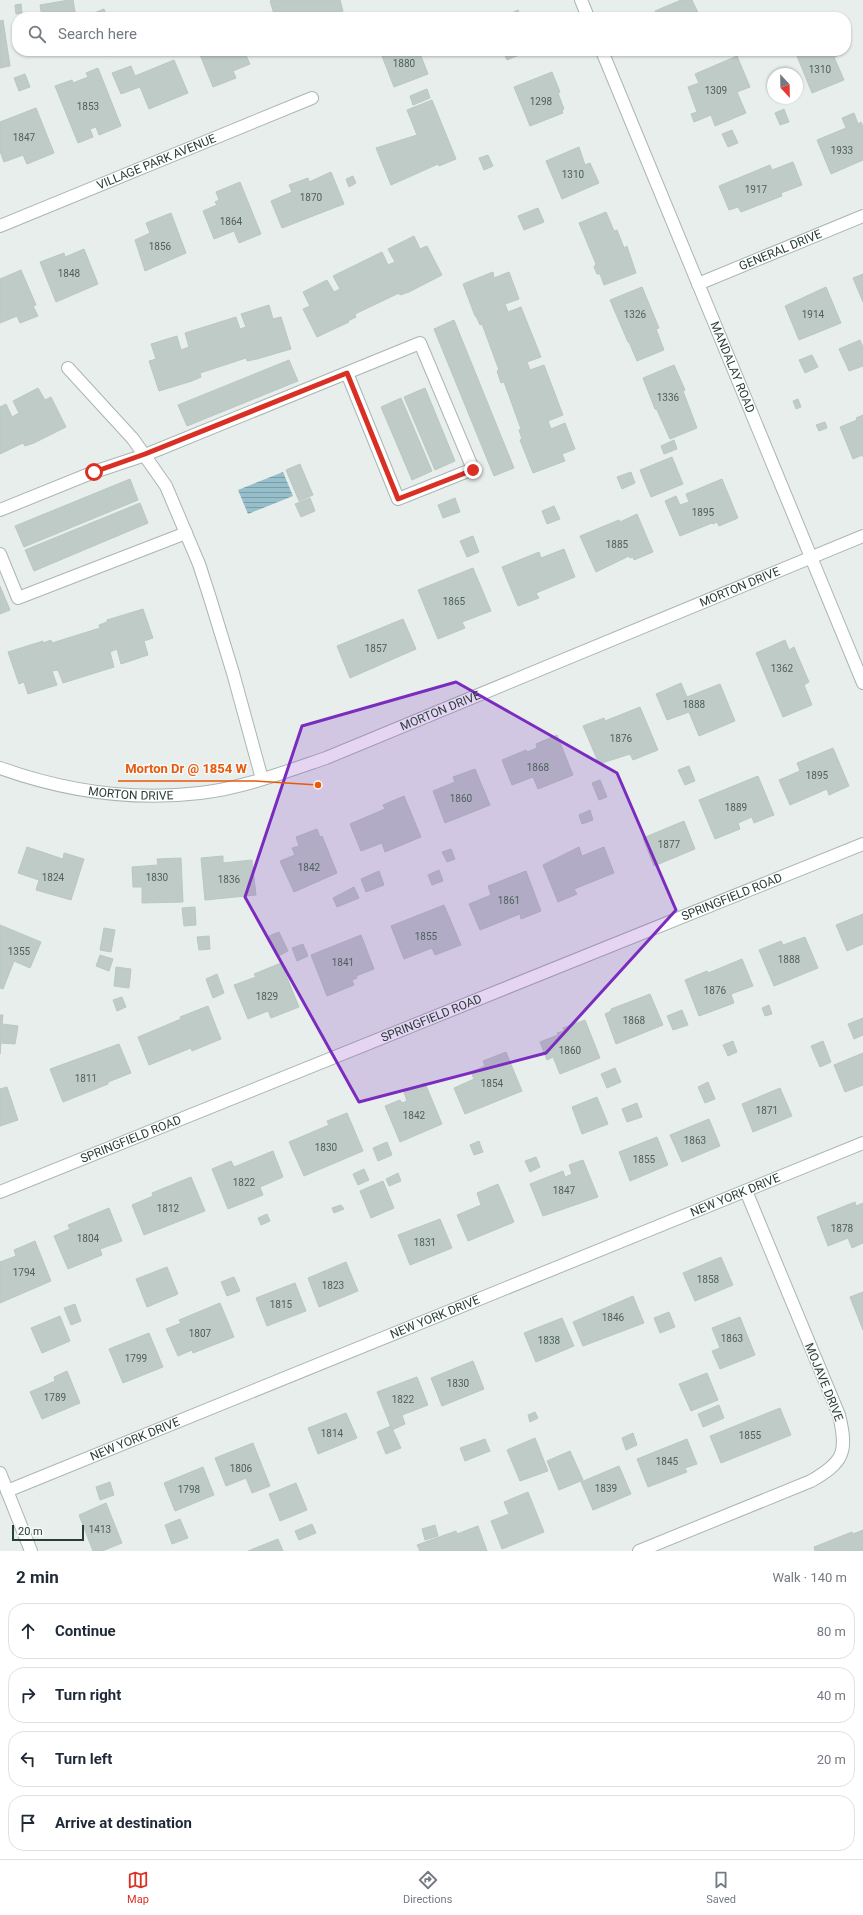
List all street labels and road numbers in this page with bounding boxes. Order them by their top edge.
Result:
street label: VILLAGE PARK AVENUE [95,131,218,192]
street label: GENERAL DRIVE [737,227,824,273]
street label: MANDALAY ROAD [707,319,758,415]
street label: MORTON DRIVE [697,564,782,610]
street label: MORTON DRIVE [398,688,483,734]
street label: MORTON DRIVE [87,784,174,803]
street label: SPRINGFIELD ROAD [679,870,784,924]
street label: SPRINGFIELD ROAD [379,991,484,1045]
street label: SPRINGFIELD ROAD [78,1113,183,1166]
street label: NEW YORK DRIVE [688,1170,782,1219]
street label: NEW YORK DRIVE [388,1293,482,1341]
street label: MOJAVE DRIVE [802,1341,846,1423]
street label: NEW YORK DRIVE [88,1415,182,1463]

